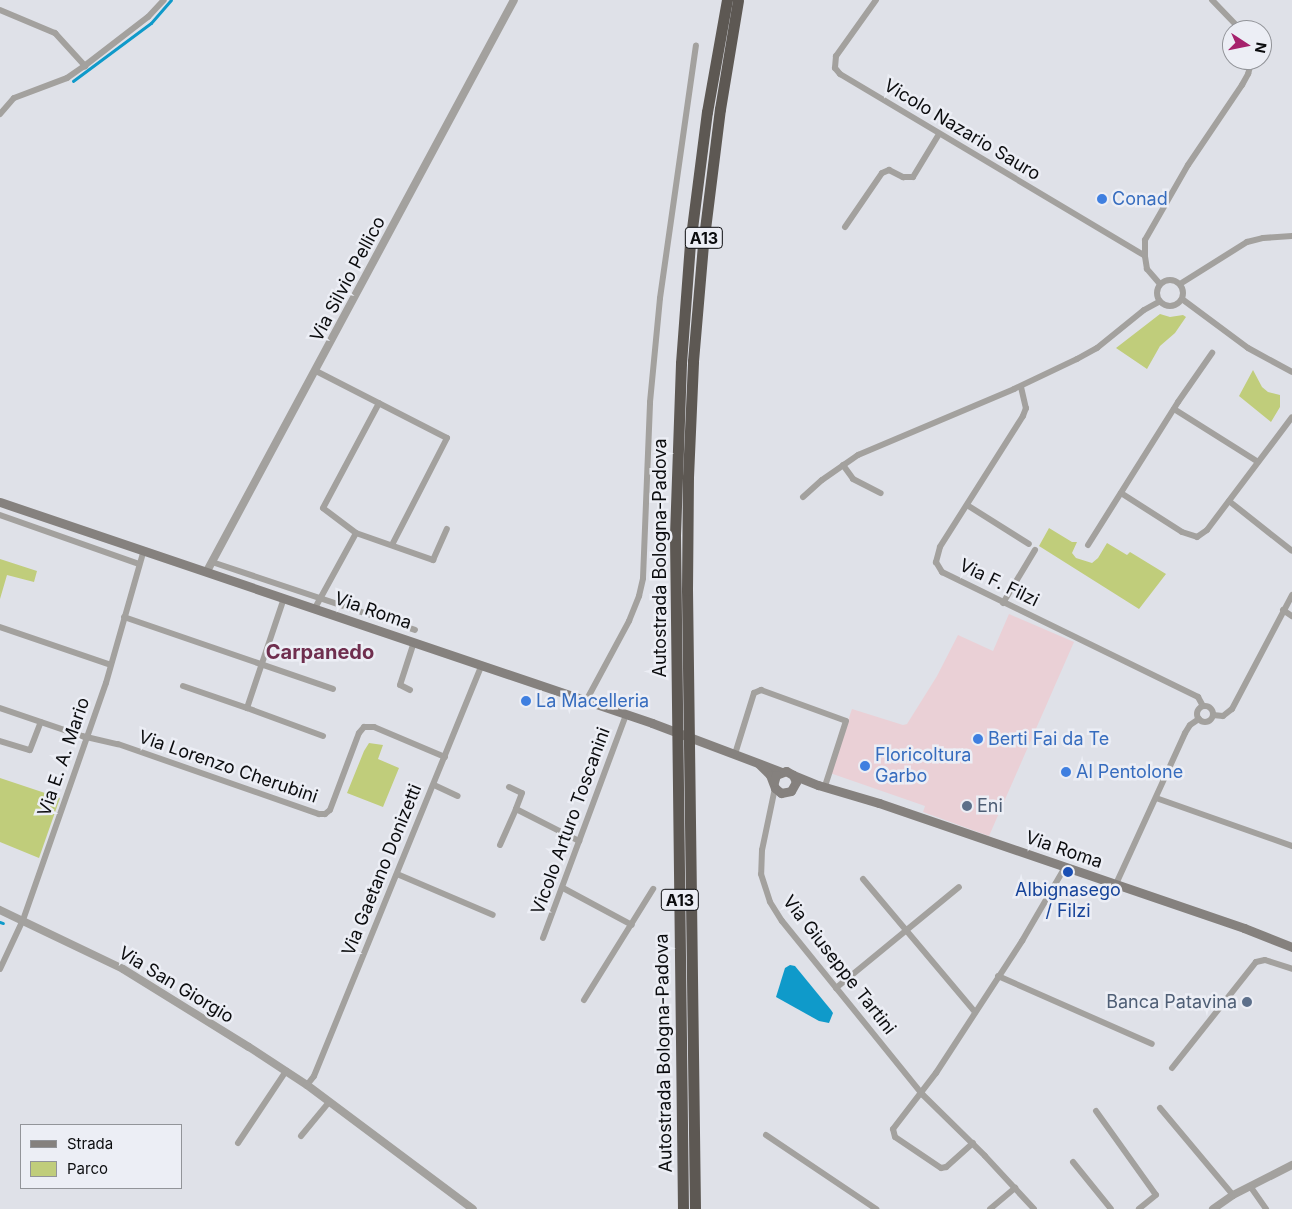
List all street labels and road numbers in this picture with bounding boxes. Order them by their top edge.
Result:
street label: Vicolo Nazario Sauro [880,75,1044,185]
street label: Via Silvio Pellico [306,213,390,345]
road number: A13 [684,224,724,252]
street label: Autostrada Bologna-Padova [649,438,671,678]
street label: Via F. Filzi [956,554,1042,612]
street label: Via Roma [332,588,414,634]
street label: Via E. A. Mario [34,695,94,819]
street label: Vicolo Arturo Toscanini [527,725,615,917]
street label: Via Lorenzo Cherubini [136,726,320,808]
street label: Via Gaetano Donizetti [338,781,426,959]
street label: Via Roma [1023,827,1105,873]
road number: A13 [660,886,700,914]
street label: Via Giuseppe Tartini [778,891,900,1039]
street label: Autostrada Bologna-Padova [651,933,677,1173]
street label: Via San Giorgio [114,942,238,1028]

